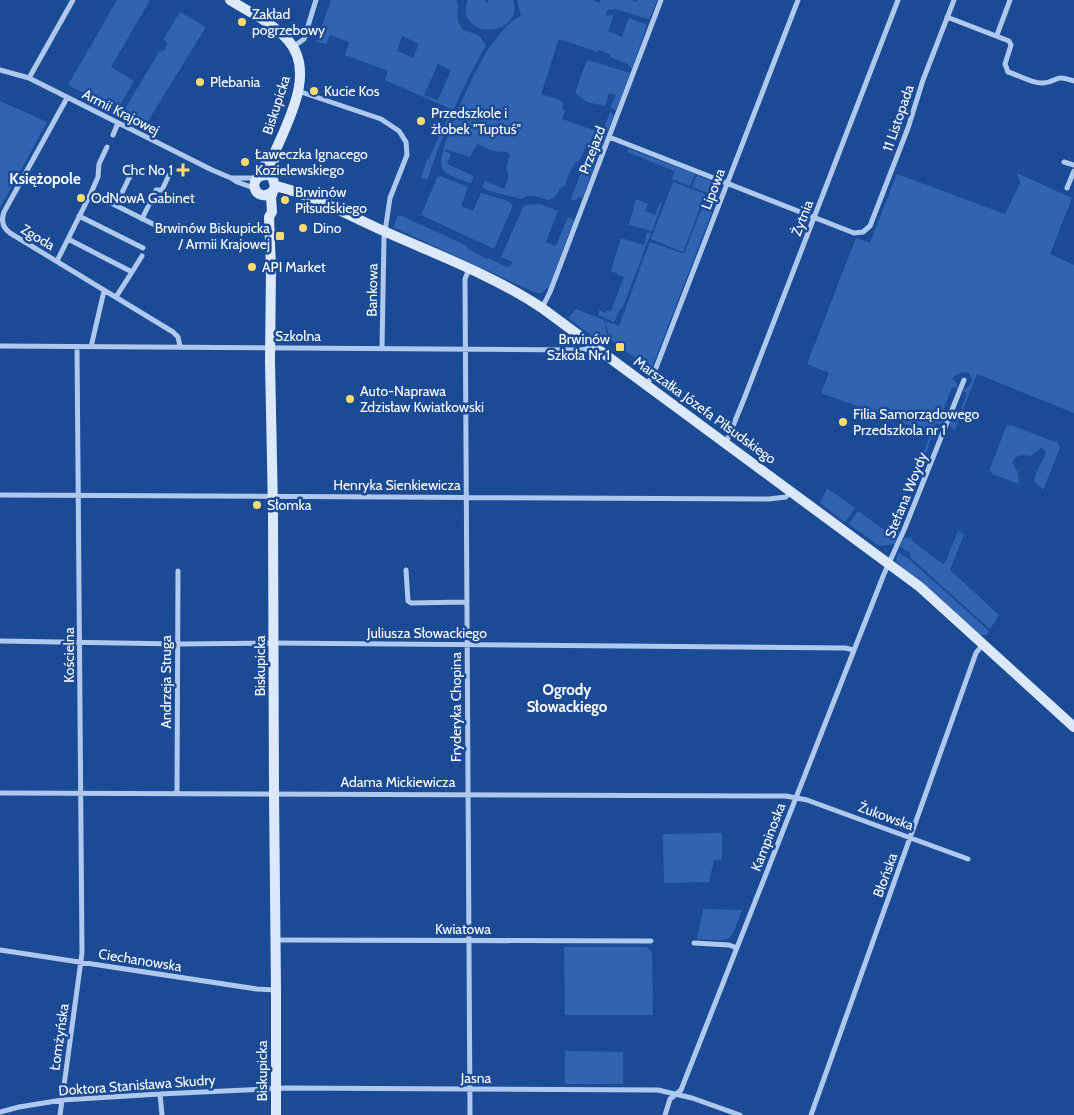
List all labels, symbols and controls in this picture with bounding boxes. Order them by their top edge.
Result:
place label: Zakład pogrzebowy [252,5,325,39]
marker: Zakład pogrzebowy [236,16,248,28]
place label: Plebania [210,73,261,91]
street label: Biskupicka [258,73,294,137]
marker: Plebania [194,76,206,88]
place label: Kucie Kos [324,82,380,100]
street label: 11 Listopada [878,82,918,154]
street label: Armii Krajowej [79,85,163,139]
marker: Kucie Kos [308,85,320,97]
place label: Przedszkole i żłobek "Tuptuś" [431,104,521,138]
marker: Przedszkole i żłobek "Tuptuś" [415,115,427,127]
street label: Przejazd [575,124,609,176]
place label: Ławeczka Ignacego Kozielewskiego [255,145,368,179]
marker: Ławeczka Ignacego Kozielewskiego [239,156,251,168]
place label: Chc No 1 [122,161,173,179]
marker: Chc No 1 [177,164,189,176]
street label: Lipowa [697,166,729,212]
district label: Księżopole [9,170,81,188]
place label: Brwinów Piłsudskiego [295,183,367,217]
place label: OdNowA Gabinet [91,189,195,207]
marker: OdNowA Gabinet [75,192,87,204]
marker: Brwinów Piłsudskiego [279,194,291,206]
street label: Żytnia [787,197,817,238]
place label: Brwinów Biskupicka / Armii Krajowej [155,219,270,253]
place label: Dino [313,219,342,237]
street label: Zgoda [18,220,58,254]
marker: Dino [297,222,309,234]
marker: Brwinów Biskupicka / Armii Krajowej [274,230,286,242]
place label: API Market [262,258,326,276]
marker: API Market [246,261,258,273]
street label: Bankowa [363,263,381,317]
street label: Szkolna [275,327,321,345]
place label: Brwinów Szkoła Nr 1 [547,330,610,364]
marker: Brwinów Szkoła Nr 1 [614,341,626,353]
street label: Marszałka Józefa Piłsudskiego [630,352,780,468]
place label: Auto-Naprawa Zdzisław Kwiatkowski [360,382,484,416]
marker: Auto-Naprawa Zdzisław Kwiatkowski [344,393,356,405]
place label: Filia Samorządowego Przedszkola nr 1 [853,405,980,439]
marker: Filia Samorządowego Przedszkola nr 1 [837,416,849,428]
street label: Stefana Woydy [881,450,931,540]
street label: Henryka Sienkiewicza [333,476,461,494]
place label: Słomka [267,496,312,514]
marker: Słomka [251,499,263,511]
street label: Juliusza Słowackiego [366,624,487,642]
street label: Kościelna [60,627,78,683]
street label: Andrzeja Struga [157,635,175,729]
street label: Biskupicka [251,635,269,696]
street label: Fryderyka Chopina [447,652,465,762]
district label: Ogrody Słowackiego [527,681,608,716]
street label: Adama Mickiewicza [341,773,456,791]
street label: Żukowska [856,798,916,834]
street label: Kampinoska [747,800,789,874]
street label: Błońska [869,850,901,900]
street label: Kwiatowa [435,920,491,938]
street label: Ciechanowska [97,945,183,976]
street label: Łomżyńska [45,1002,73,1072]
street label: Biskupicka [253,1040,271,1101]
street label: Jasna [460,1069,492,1087]
street label: Doktora Stanisława Skudry [58,1071,216,1099]

